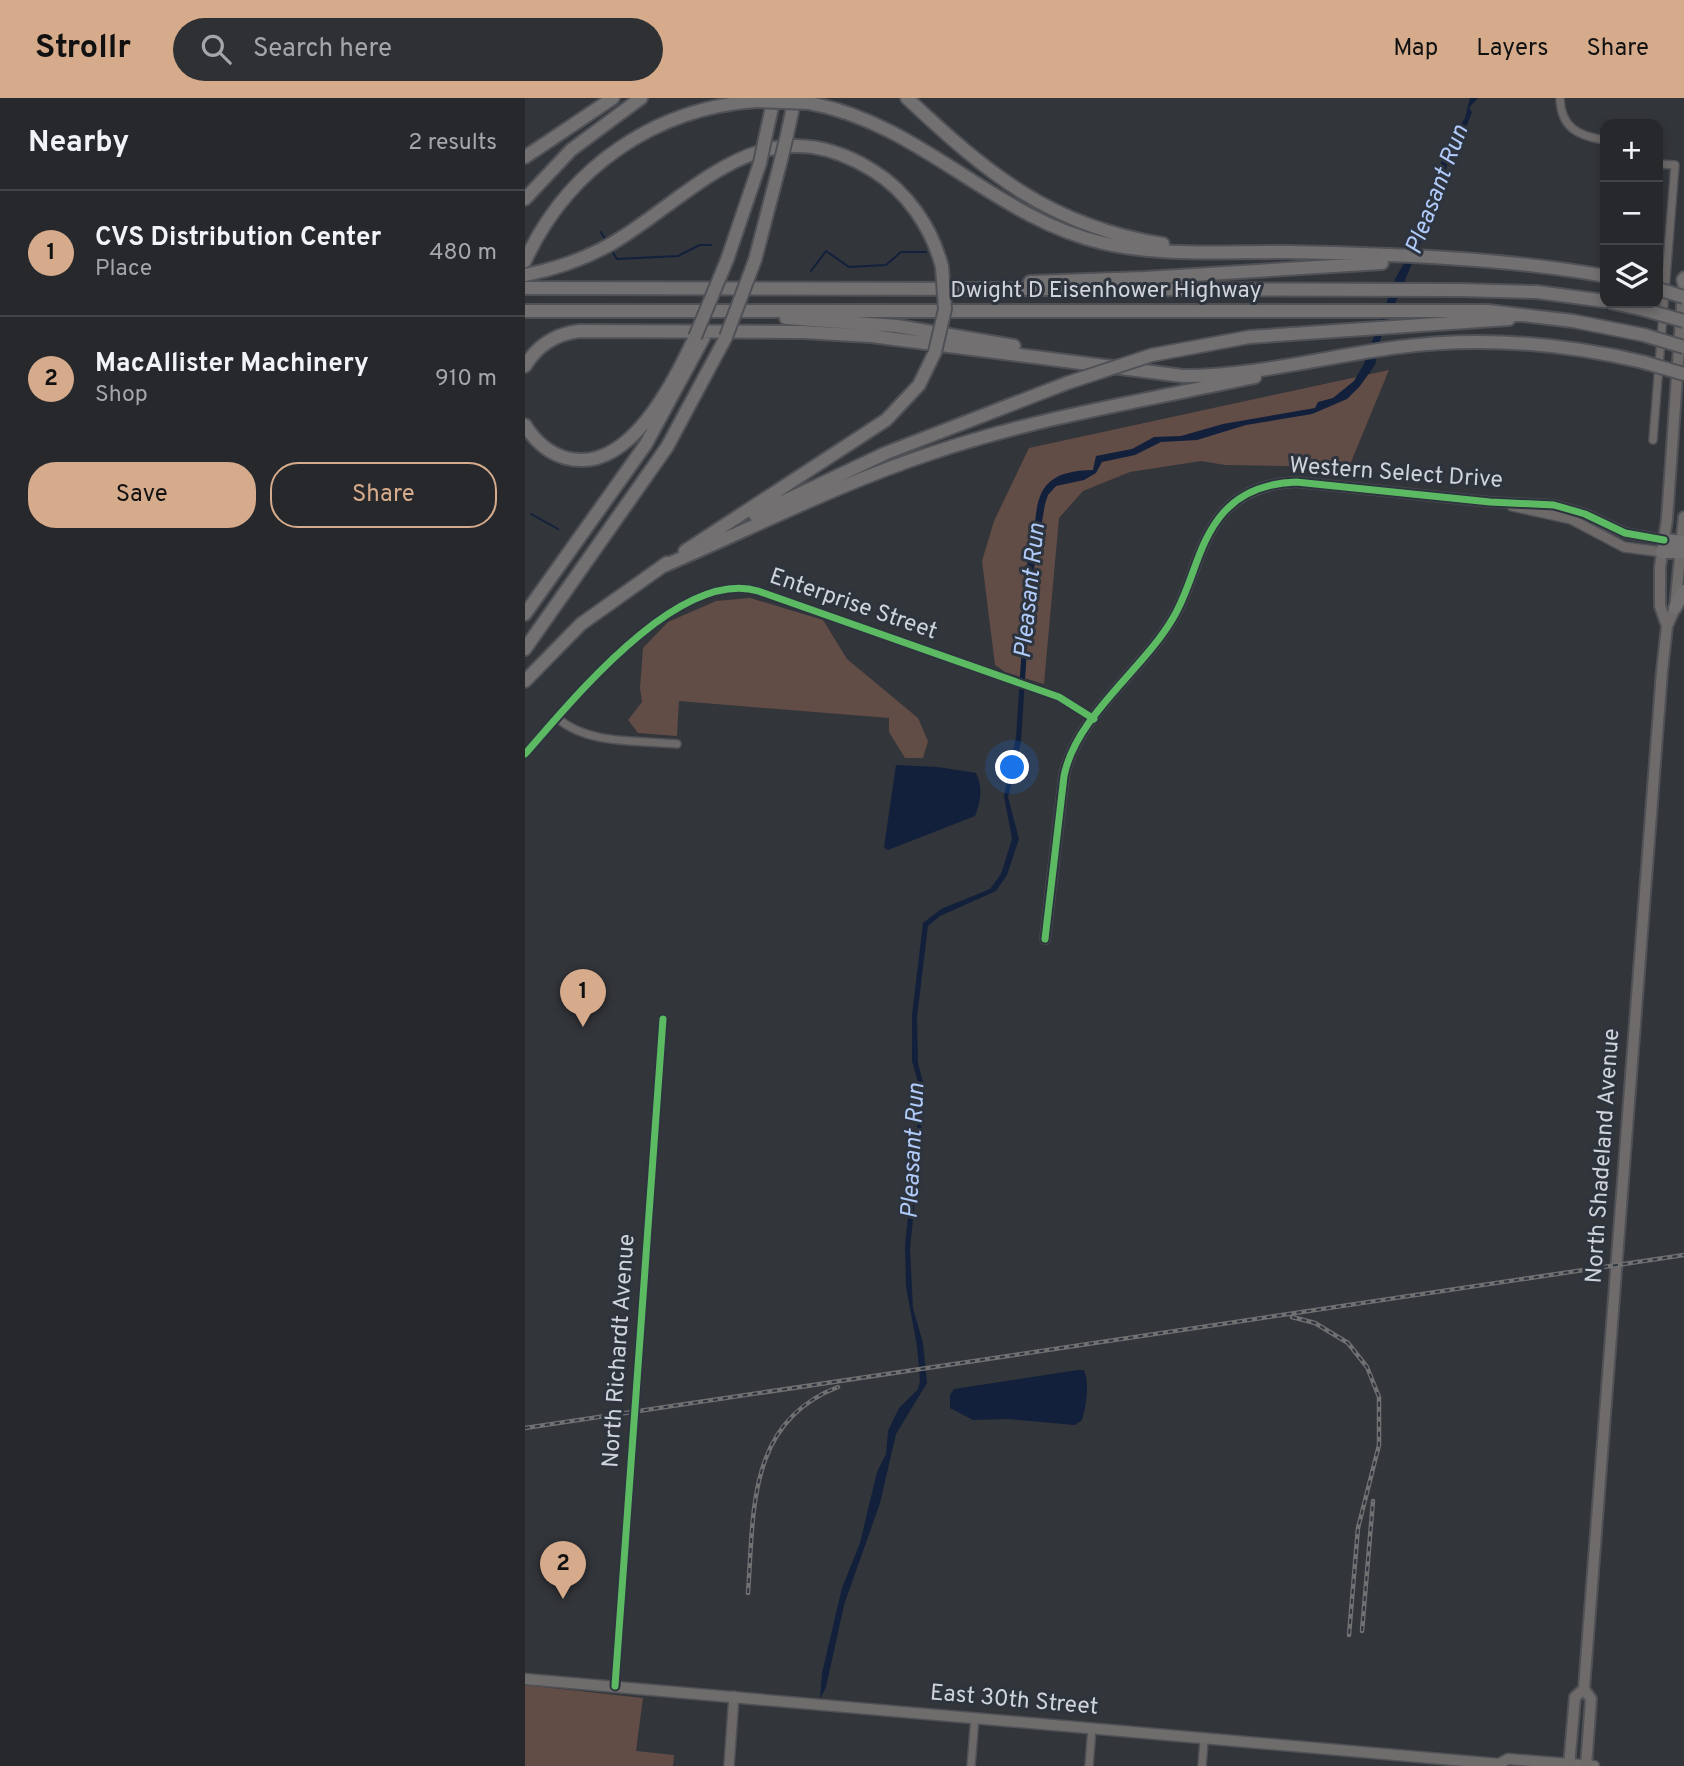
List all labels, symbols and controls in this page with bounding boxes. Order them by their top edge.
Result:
search box [173,18,663,81]
text: Strollr [35,28,131,70]
icon: search [197,30,235,68]
text: Search here [253,33,392,66]
text: Map [1393,34,1438,64]
text: Layers [1476,34,1548,64]
text: Share [1586,34,1649,64]
map controls [1600,119,1663,308]
button: + [1600,119,1663,182]
water label: Pleasant Run [1400,121,1476,259]
text: Nearby [28,125,129,162]
text: 2 results [408,129,497,158]
button: − [1600,182,1663,245]
text: CVS Distribution Center [95,222,381,255]
text: 1 [46,239,56,268]
text: 480 m [429,239,497,268]
button: layers [1600,245,1663,308]
text: Place [95,255,152,284]
street label: Dwight D Eisenhower Highway [950,277,1262,306]
text: MacAllister Machinery [95,348,369,381]
text: 2 [44,365,58,394]
text: 910 m [435,365,497,394]
text: Shop [95,381,148,410]
street label: Western Select Drive [1288,452,1504,496]
button: Save [28,462,256,528]
button: Share [270,462,497,528]
water label: Pleasant Run [1009,522,1053,660]
street label: Enterprise Street [765,563,941,647]
your location [995,750,1029,784]
pin: 1 [560,969,606,1027]
street label: North Shadeland Avenue [1581,1028,1627,1284]
water label: Pleasant Run [895,1082,933,1220]
street label: North Richardt Avenue [597,1233,643,1469]
pin: 2 [540,1541,586,1599]
street label: East 30th Street [929,1679,1099,1723]

